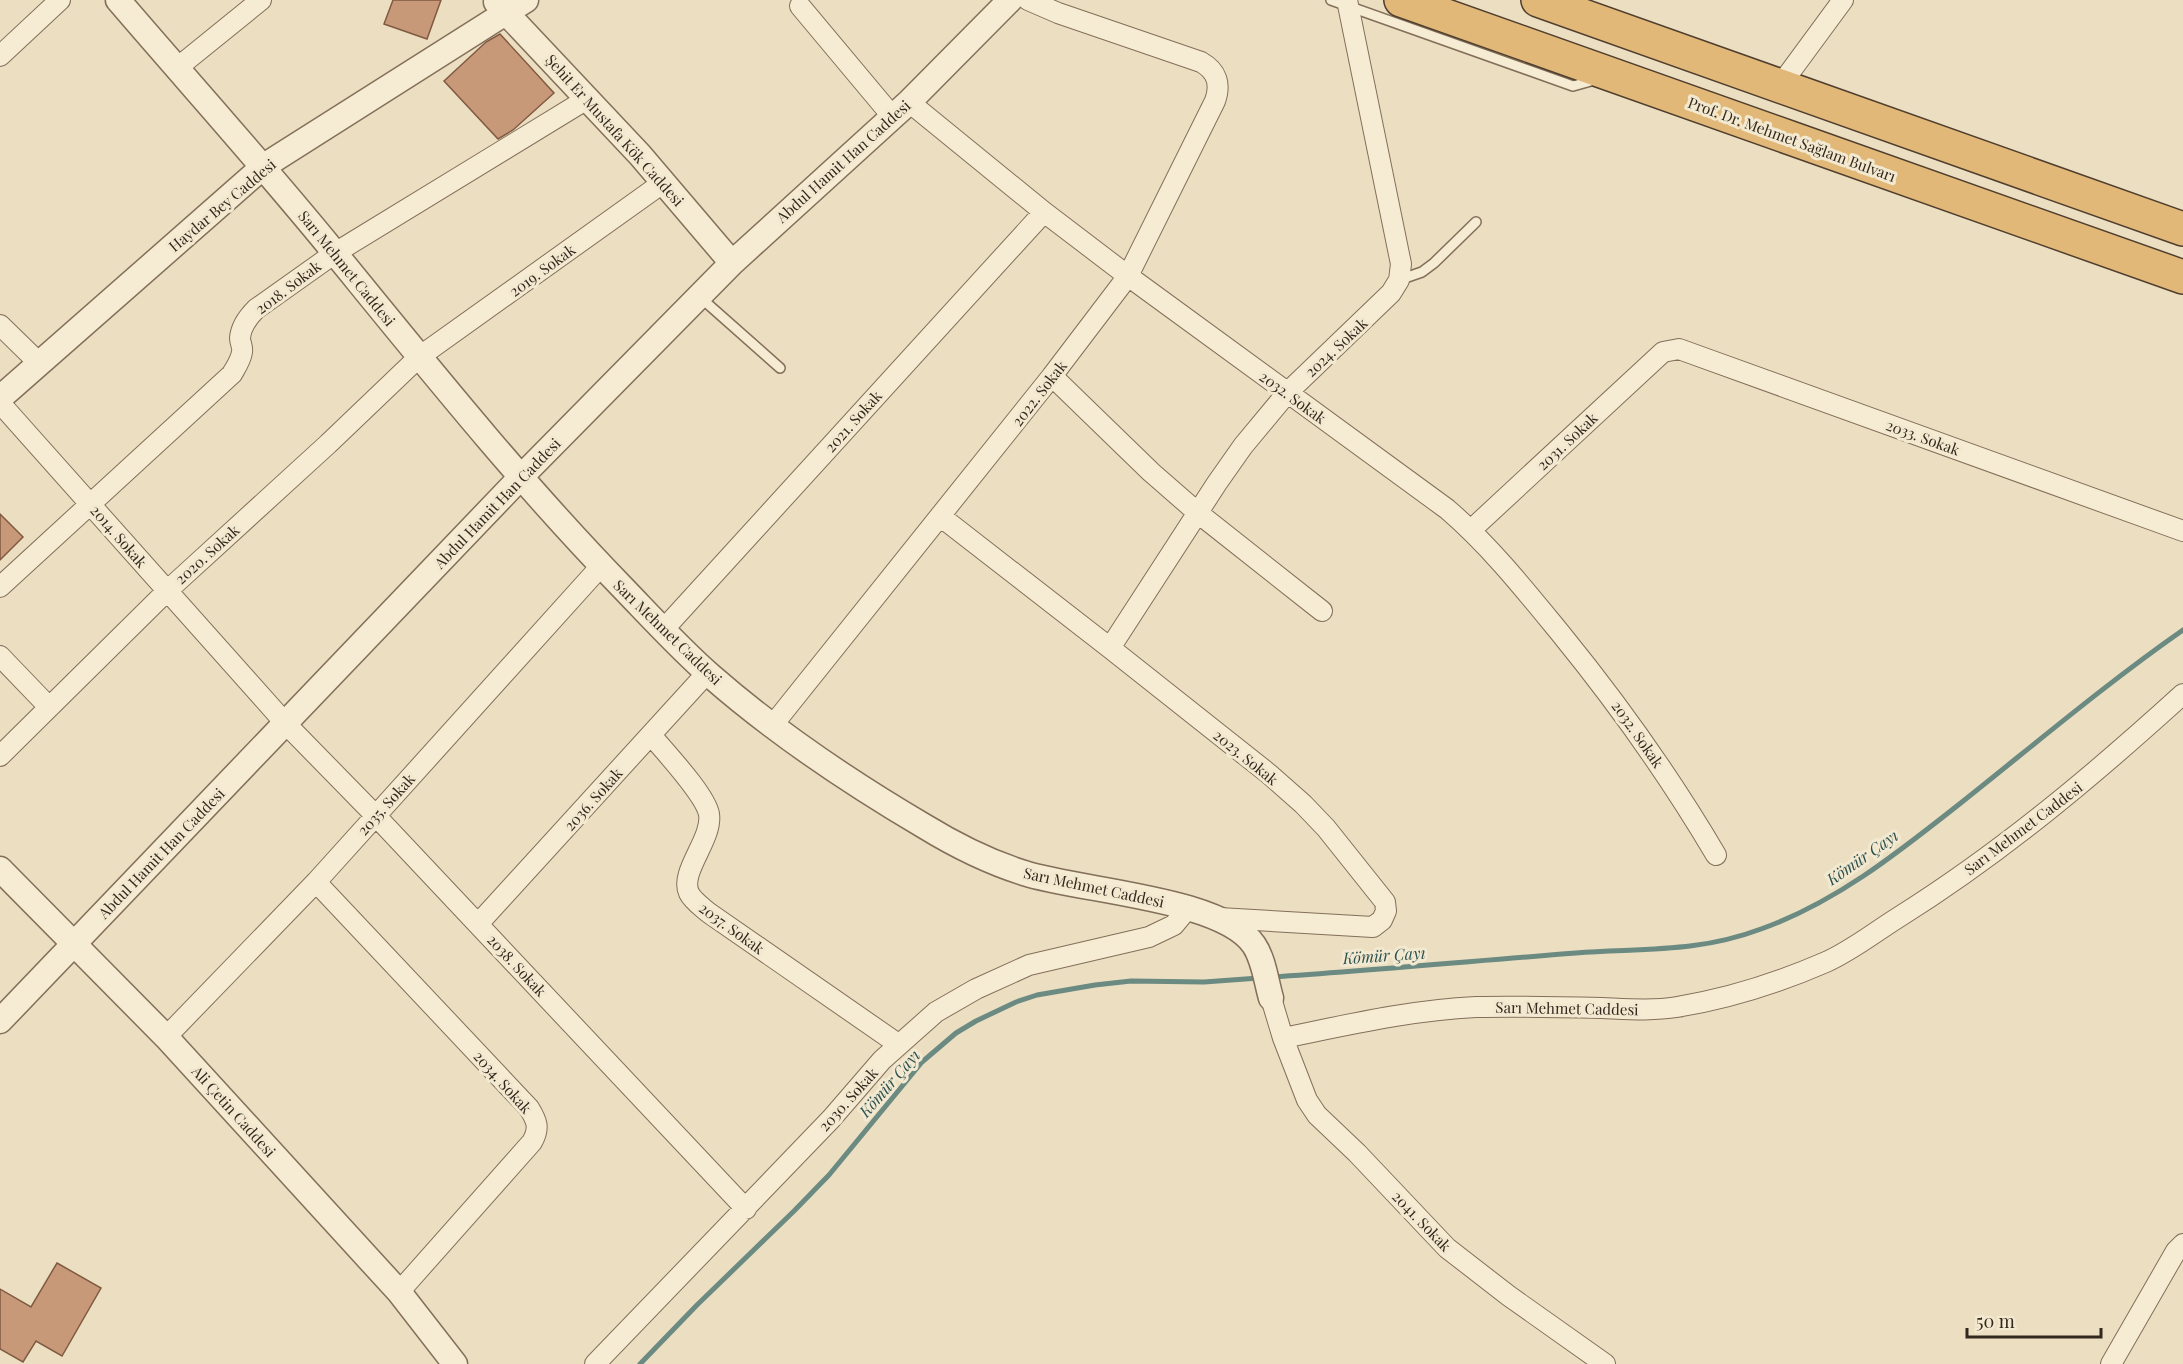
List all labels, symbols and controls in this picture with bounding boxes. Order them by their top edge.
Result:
street label: Şehit Er Mustafa Kök Caddesi [541,50,689,211]
street label: Prof. Dr. Mehmet Sağlam Bulvarı [1685,92,1899,186]
street label: Abdul Hamit Han Caddesi [771,95,915,227]
street label: Haydar Bey Caddesi [164,154,280,256]
street label: Sarı Mehmet Caddesi [294,206,400,330]
street label: 2019. Sokak [505,239,580,301]
street label: 2018. Sokak [251,255,325,318]
street label: 2024. Sokak [1301,312,1372,381]
street label: 2022. Sokak [1007,355,1071,430]
street label: 2032. Sokak [1256,366,1331,428]
street label: 2021. Sokak [820,385,886,456]
street label: 2031. Sokak [1532,407,1602,474]
street label: 2033. Sokak [1883,414,1963,460]
street label: Abdul Hamit Han Caddesi [429,433,565,573]
street label: 2014. Sokak [86,501,152,572]
street label: 2020. Sokak [171,519,244,588]
street label: Sarı Mehmet Caddesi [610,575,727,689]
street label: 2032. Sokak [1608,696,1669,772]
street label: 2023. Sokak [1210,725,1283,790]
street label: 2036. Sokak [559,763,627,835]
street label: 2035. Sokak [353,768,420,839]
street label: Sarı Mehmet Caddesi [1960,777,2087,879]
street label: Abdul Hamit Han Caddesi [93,783,229,923]
water label: Kömür Çayı [1821,825,1902,890]
street label: Sarı Mehmet Caddesi [1022,862,1167,912]
street label: 2037. Sokak [695,898,769,959]
street label: 2038. Sokak [483,930,552,1001]
water label: Kömür Çayı [1341,942,1426,968]
street label: Sarı Mehmet Caddesi [1495,997,1639,1019]
water label: Kömür Çayı [853,1045,924,1122]
street label: 2034. Sokak [470,1046,537,1118]
street label: Ali Çetin Caddesi [187,1060,281,1161]
street label: 2030. Sokak [814,1062,883,1135]
street label: 2041. Sokak [1388,1186,1456,1256]
scale bar [1967,1301,2100,1339]
text: 50 m [1976,1309,2015,1333]

